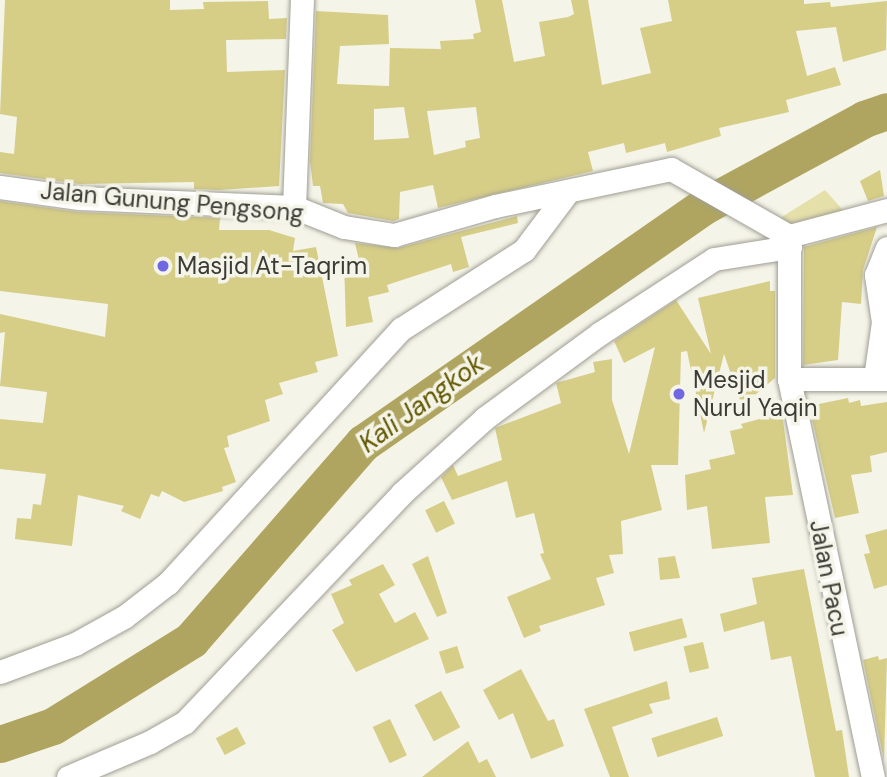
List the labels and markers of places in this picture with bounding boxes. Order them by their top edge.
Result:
place label: Masjid At-Taqrim [177,252,367,280]
marker: Masjid At-Taqrim [155,258,171,274]
place label: Mesjid Nurul Yaqin [693,366,818,422]
marker: Mesjid Nurul Yaqin [671,386,687,402]

